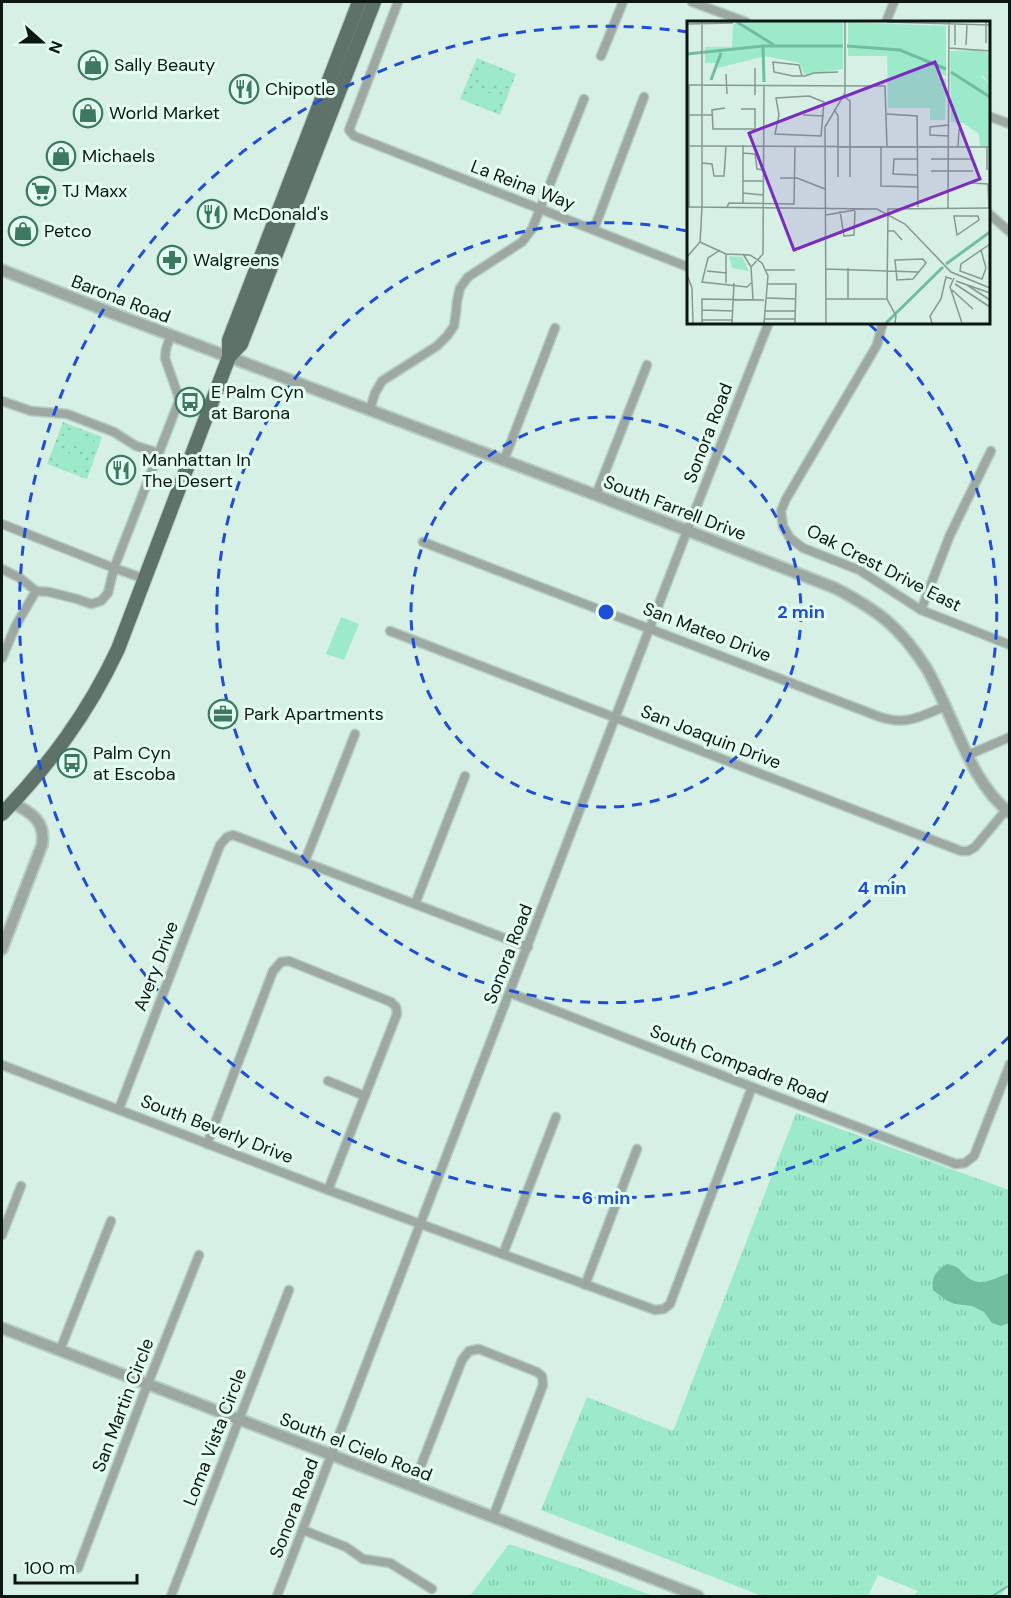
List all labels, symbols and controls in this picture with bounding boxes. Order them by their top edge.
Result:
north arrow [12,12,72,72]
inset map [687,21,990,324]
text: N [44,38,67,56]
shop icon: Sally Beauty [77,49,109,81]
place label: Sally Beauty [114,53,215,77]
restaurant icon: Chipotle [228,73,260,105]
place label: Chipotle [265,77,335,101]
shop icon: World Market [72,97,104,129]
place label: World Market [109,101,220,125]
shop icon: Michaels [45,140,77,172]
place label: Michaels [82,144,155,168]
street label: La Reina Way [467,154,579,216]
supermarket icon: TJ Maxx [25,175,57,207]
place label: TJ Maxx [62,179,127,203]
restaurant icon: McDonald's [196,198,228,230]
place label: McDonald's [233,202,329,226]
shop icon: Petco [7,215,39,247]
place label: Petco [44,219,92,243]
pharmacy icon: Walgreens [156,244,188,276]
place label: Walgreens [193,248,280,272]
street label: Barona Road [68,269,174,329]
place label: E Palm Cyn at Barona [211,380,304,425]
street label: Sonora Road [678,380,738,486]
bus stop icon: E Palm Cyn at Barona [174,386,206,418]
place label: Manhattan In The Desert [142,448,251,493]
restaurant icon: Manhattan In The Desert [105,454,137,486]
street label: South Farrell Drive [600,470,750,546]
street label: Oak Crest Drive East [803,519,965,617]
street label: San Mateo Drive [640,597,774,667]
text: 2 min [777,600,825,624]
centre of rings [596,602,616,622]
office icon: Park Apartments [207,698,239,730]
street label: San Joaquin Drive [637,699,785,775]
place label: Park Apartments [244,702,384,726]
place label: Palm Cyn at Escoba [93,741,176,786]
bus stop icon: Palm Cyn at Escoba [56,747,88,779]
text: 4 min [858,876,906,900]
street label: Sonora Road [478,901,538,1007]
street label: Avery Drive [128,918,184,1014]
street label: South Compadre Road [647,1019,831,1109]
street label: South Beverly Drive [137,1089,297,1169]
text: 6 min [582,1186,630,1210]
street label: San Martin Circle [86,1335,160,1475]
street label: Loma Vista Circle [178,1365,252,1509]
street label: South el Cielo Road [276,1407,436,1487]
street label: Sonora Road [264,1455,324,1561]
scale bar [15,1547,136,1585]
text: 100 m [24,1556,75,1580]

